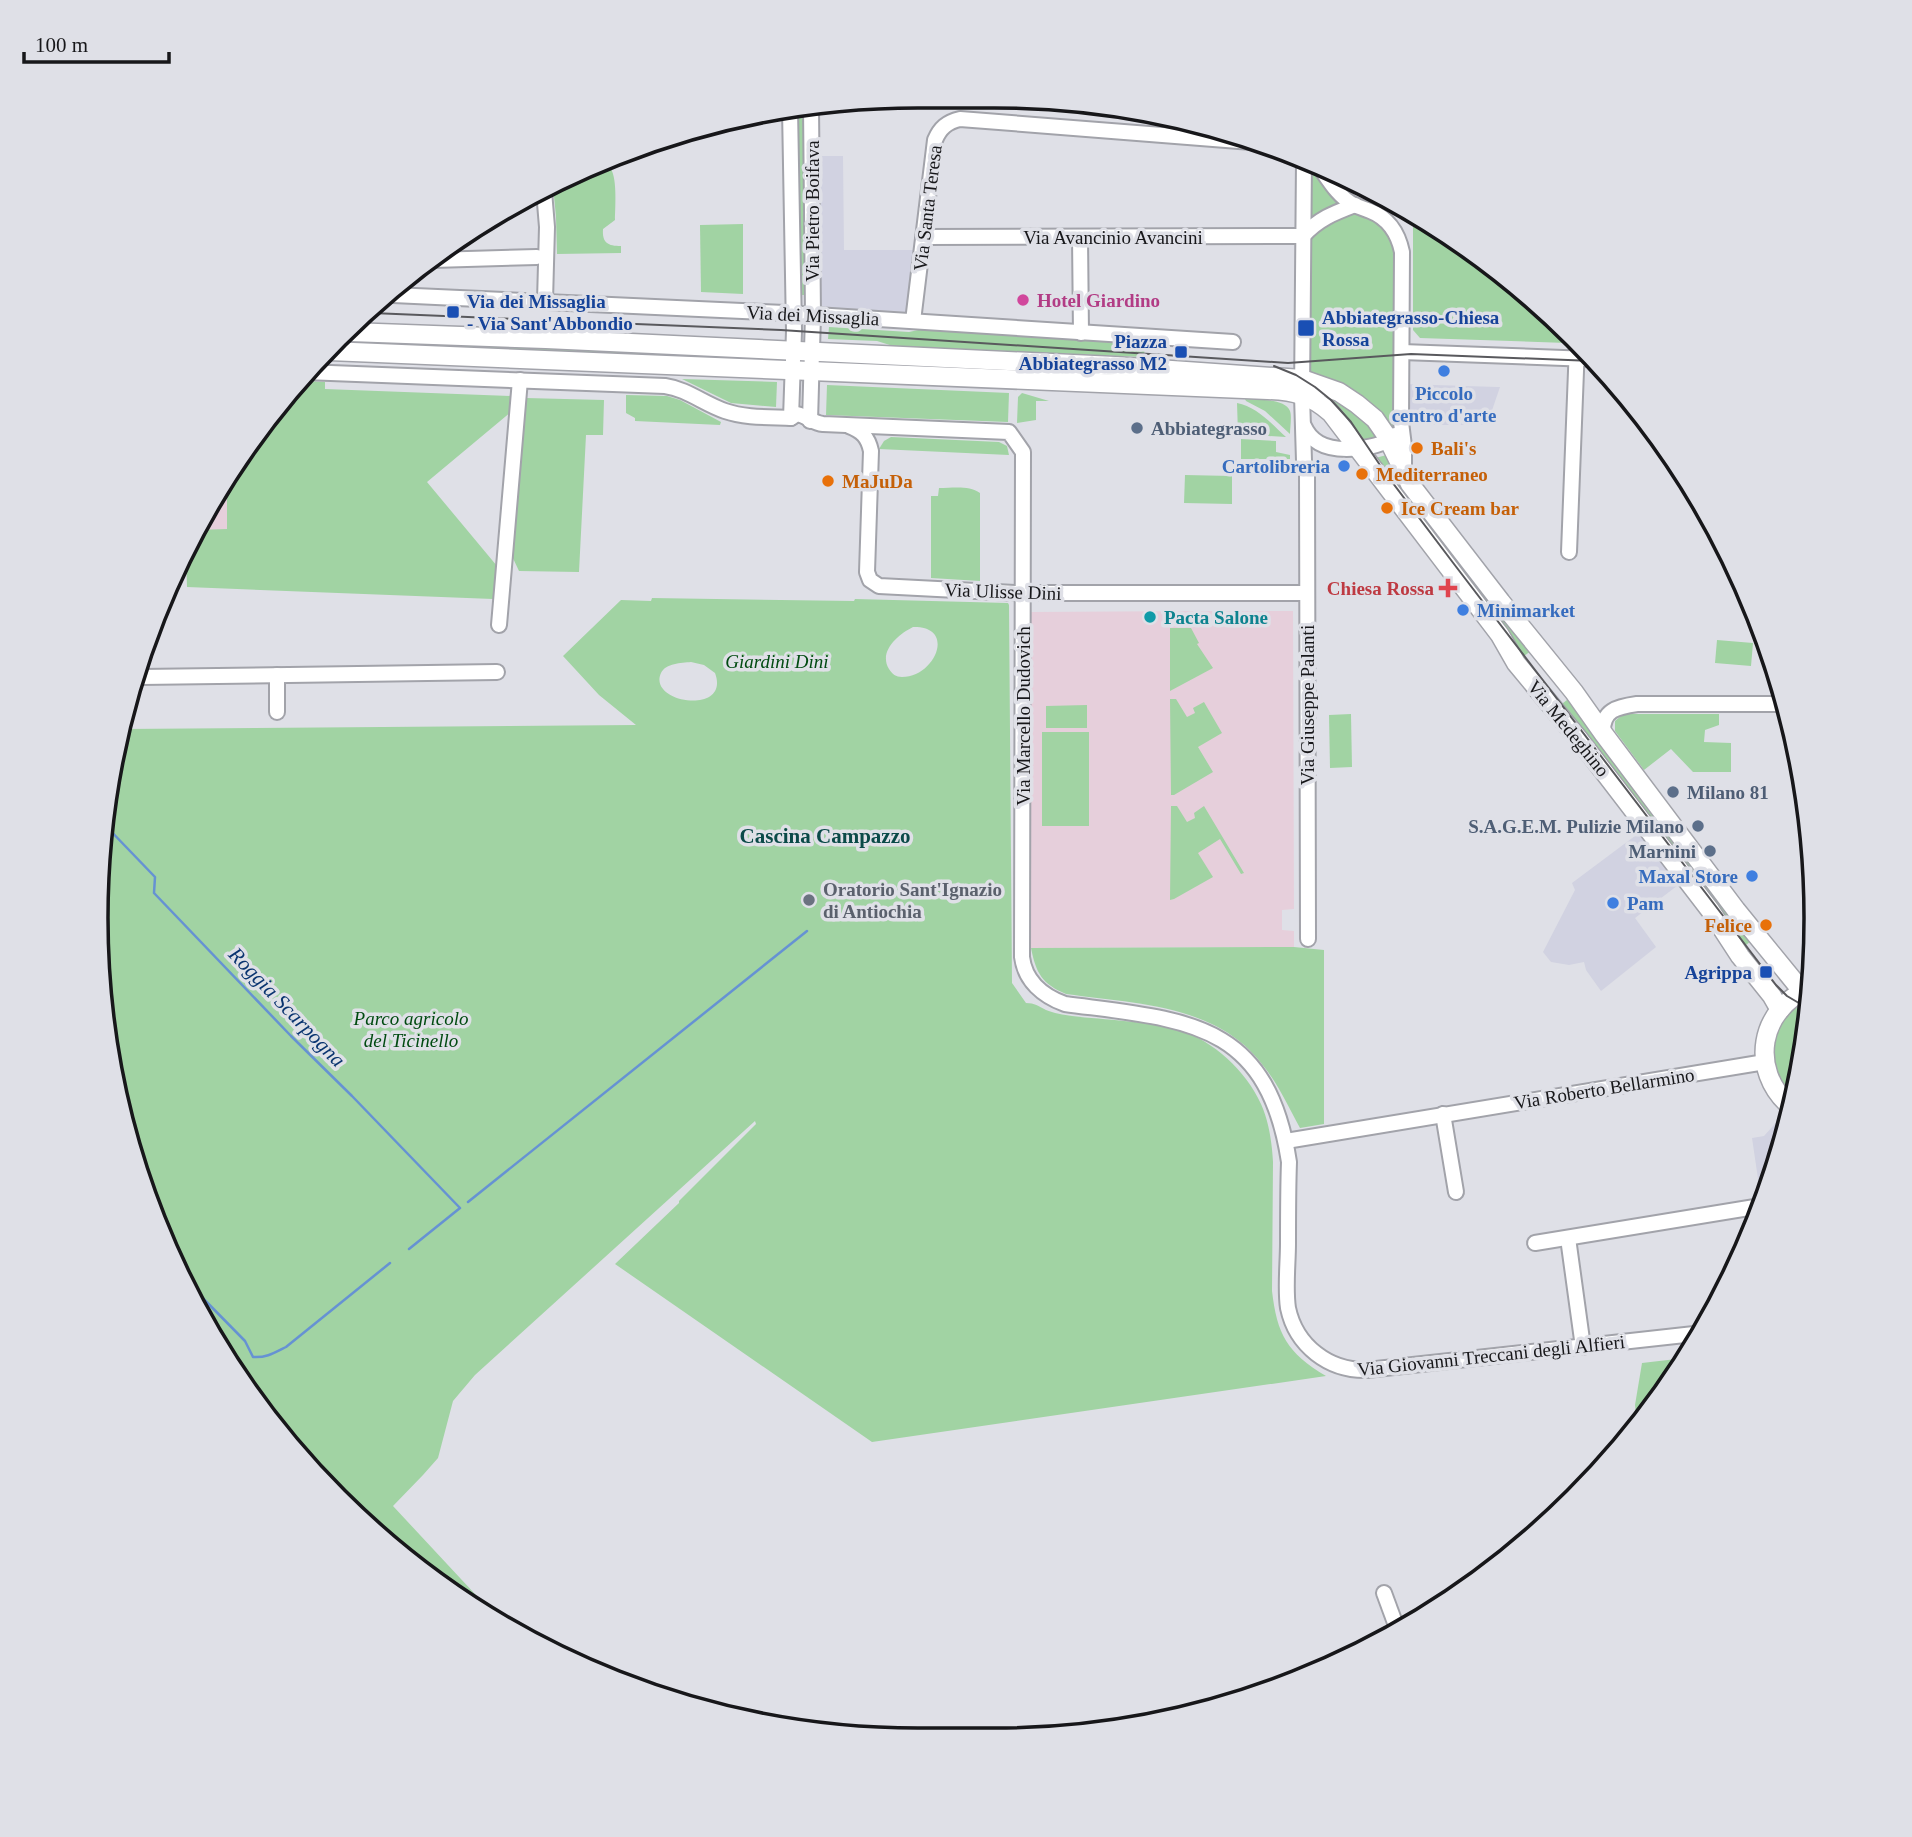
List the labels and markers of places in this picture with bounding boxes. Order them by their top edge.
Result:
place label: Hotel Giardino [1037,290,1160,311]
place label: Via dei Missaglia - Via Sant'Abbondio [467,291,633,334]
marker: Hotel Giardino [1015,292,1031,308]
marker: Via dei Missaglia - Via Sant'Abbondio [445,304,461,320]
place label: Abbiategrasso-Chiesa Rossa [1322,307,1500,350]
marker: Abbiategrasso-Chiesa Rossa [1296,318,1316,338]
place label: Piazza Abbiategrasso M2 [1019,331,1167,374]
marker: Piazza Abbiategrasso M2 [1173,344,1189,360]
marker: Piccolo centro d'arte [1436,363,1452,379]
place label: Piccolo centro d'arte [1392,383,1496,426]
place label: Abbiategrasso [1151,418,1267,439]
marker: Abbiategrasso [1129,420,1145,436]
place label: Bali's [1431,438,1476,459]
marker: Bali's [1409,440,1425,456]
place label: Cartolibreria [1222,456,1330,477]
marker: Cartolibreria [1336,458,1352,474]
place label: Mediterraneo [1376,464,1488,485]
marker: Mediterraneo [1354,466,1370,482]
place label: MaJuDa [842,471,913,492]
marker: MaJuDa [820,473,836,489]
place label: Ice Cream bar [1401,498,1519,519]
marker: Ice Cream bar [1379,500,1395,516]
place label: Chiesa Rossa [1327,578,1434,599]
marker: Chiesa Rossa [1440,580,1456,596]
place label: Minimarket [1477,600,1576,621]
marker: Minimarket [1455,602,1471,618]
place label: Pacta Salone [1164,607,1268,628]
marker: Pacta Salone [1142,609,1158,625]
place label: Milano 81 [1687,782,1769,803]
marker: Milano 81 [1665,784,1681,800]
place label: S.A.G.E.M. Pulizie Milano [1468,816,1684,837]
marker: S.A.G.E.M. Pulizie Milano [1690,818,1706,834]
place label: Marnini [1628,841,1696,862]
marker: Marnini [1702,843,1718,859]
place label: Maxal Store [1639,866,1738,887]
marker: Maxal Store [1744,868,1760,884]
place label: Oratorio Sant'Ignazio di Antiochia [823,879,1002,922]
marker: Oratorio Sant'Ignazio di Antiochia [801,892,817,908]
place label: Pam [1627,893,1664,914]
marker: Pam [1605,895,1621,911]
place label: Felice [1705,915,1752,936]
marker: Felice [1758,917,1774,933]
place label: Agrippa [1684,962,1752,983]
marker: Agrippa [1758,964,1774,980]

